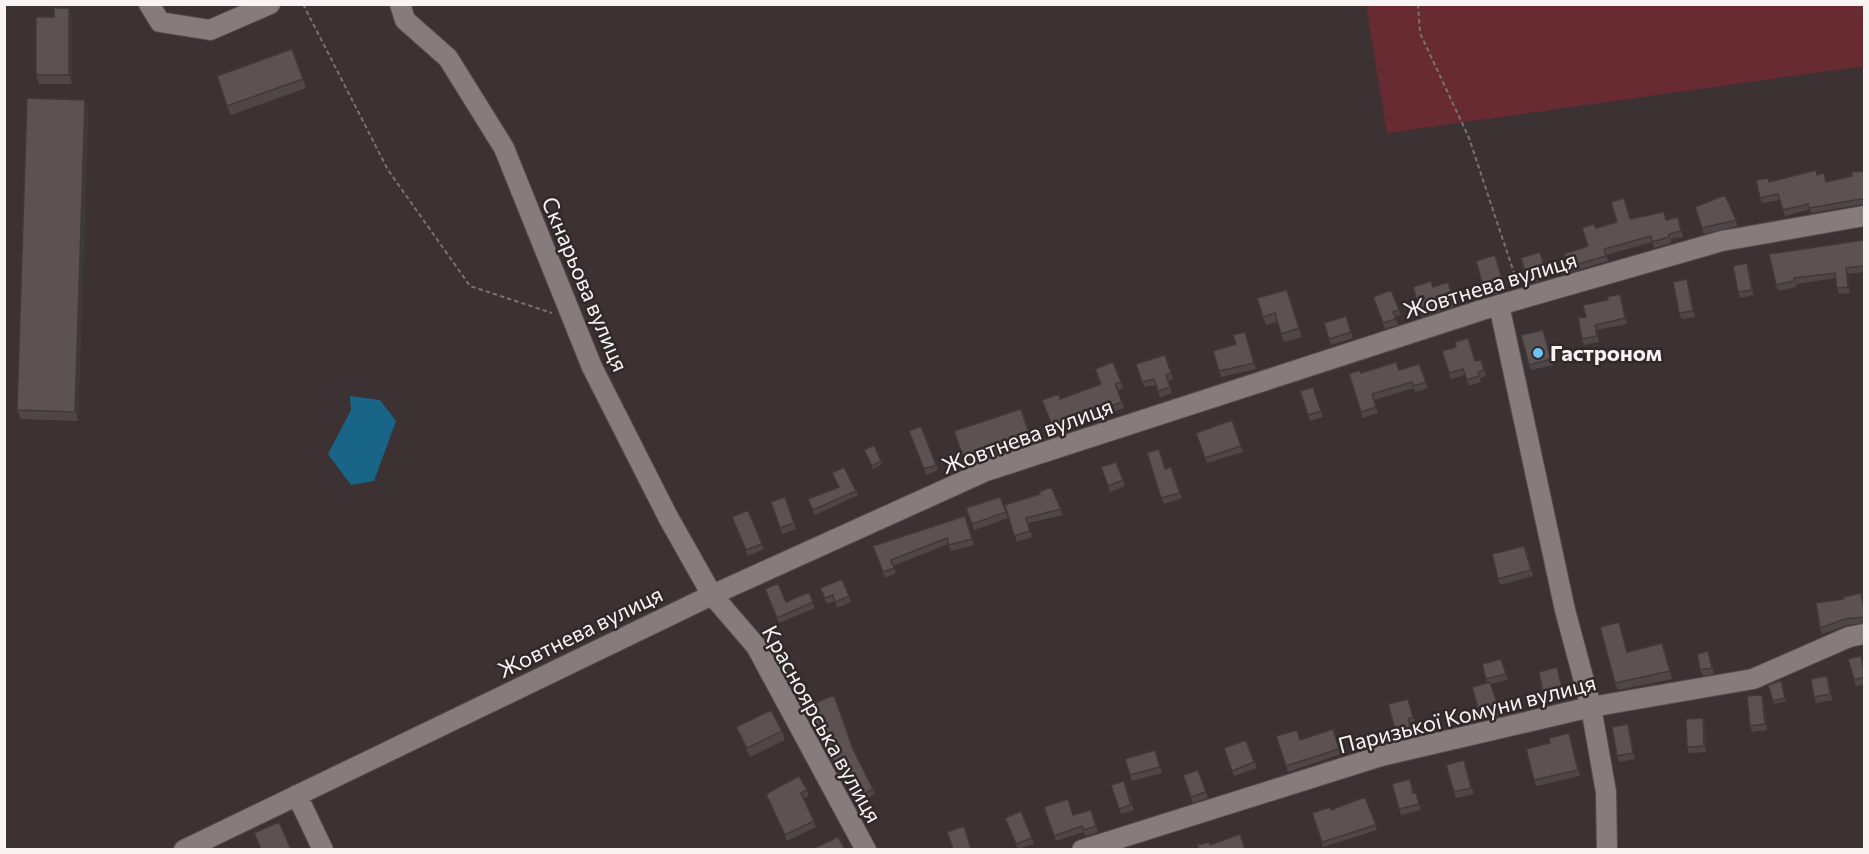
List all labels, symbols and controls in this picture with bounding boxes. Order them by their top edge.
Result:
street label: Скнарьова вулиця [536,192,634,375]
street label: Жовтнева вулиця [1400,245,1580,324]
place label: Гастроном [1550,339,1662,366]
marker: Гастроном [1531,346,1545,360]
street label: Жовтнева вулиця [937,392,1116,479]
street label: Жовтнева вулиця [493,580,667,683]
street label: Красноярська вулиця [757,620,888,827]
street label: Паризької Комуни вулиця [1335,668,1599,759]

